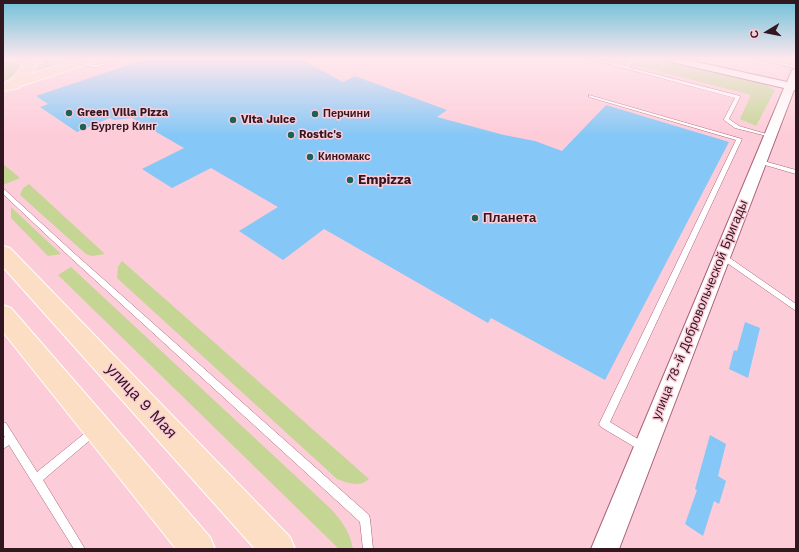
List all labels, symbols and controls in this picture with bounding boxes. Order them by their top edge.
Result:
north arrow [747,12,787,52]
text: С [748,29,762,39]
place label: Green Villa Pizza [77,106,168,120]
place label: Перчини [323,107,370,121]
marker: Green Villa Pizza [64,108,74,118]
marker: Перчини [310,109,320,119]
place label: Vita Juice [241,113,296,127]
marker: Vita Juice [228,115,238,125]
place label: Бургер Кинг [91,120,157,134]
marker: Бургер Кинг [78,122,88,132]
place label: Rostic's [299,128,342,142]
marker: Rostic's [286,130,296,140]
place label: Киномакс [318,150,370,164]
marker: Киномакс [305,152,315,162]
place label: Empizza [358,172,411,188]
marker: Empizza [345,175,355,185]
street label: улица 78-й Добровольческой Бригады [649,198,751,422]
place label: Планета [483,210,536,226]
marker: Планета [470,213,480,223]
street label: улица 9 Мая [101,359,181,443]

